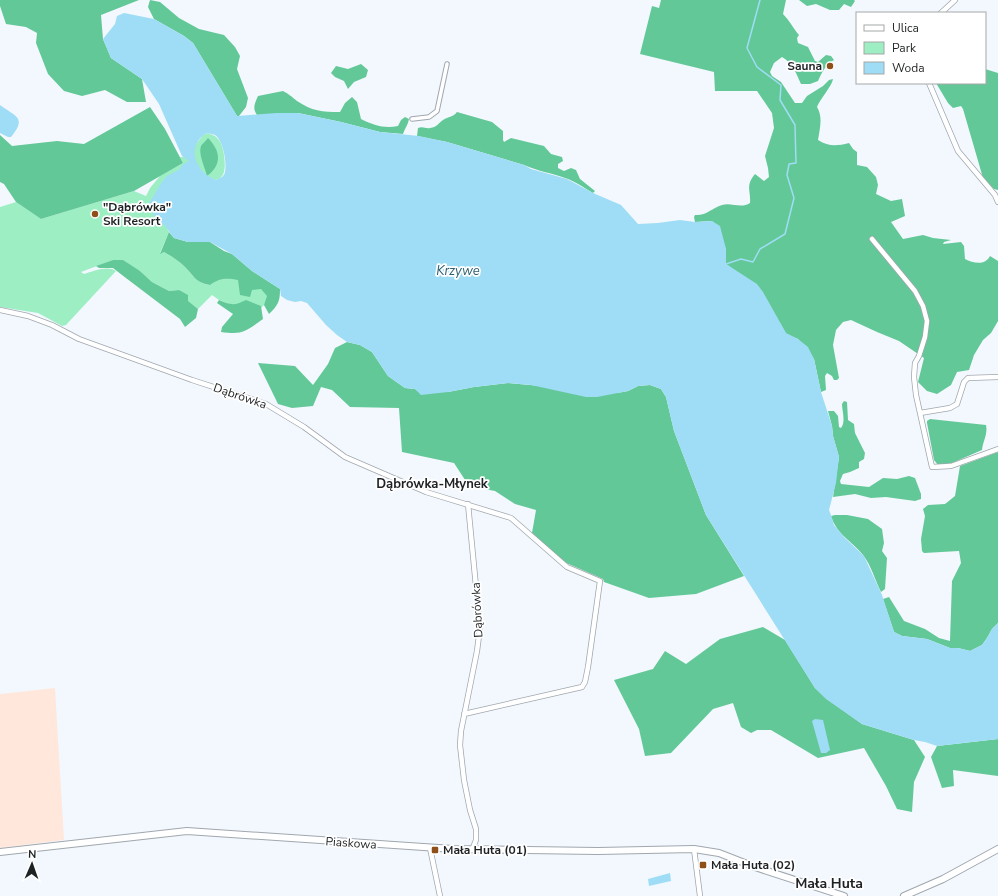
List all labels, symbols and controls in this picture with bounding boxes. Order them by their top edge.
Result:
legend [856,12,986,84]
text: Ulica [892,20,919,36]
text: Park [892,40,917,56]
place label: Sauna [787,58,822,74]
text: Woda [892,60,925,76]
marker: Sauna [825,61,835,71]
place label: "Dąbrówka" Ski Resort [103,199,171,229]
marker: "Dąbrówka" Ski Resort [90,209,100,219]
water label: Krzywe [436,262,480,280]
street label: Dąbrówka [211,379,269,413]
district label: Dąbrówka-Młynek [376,475,489,493]
street label: Dąbrówka [468,582,486,638]
street label: Piaskowa [325,833,377,853]
place label: Mała Huta (01) [443,842,527,858]
north arrow [12,844,52,884]
marker: Mała Huta (01) [430,845,440,855]
text: N [28,847,37,862]
place label: Mała Huta (02) [711,857,795,873]
marker: Mała Huta (02) [698,860,708,870]
district label: Mała Huta [795,874,863,893]

